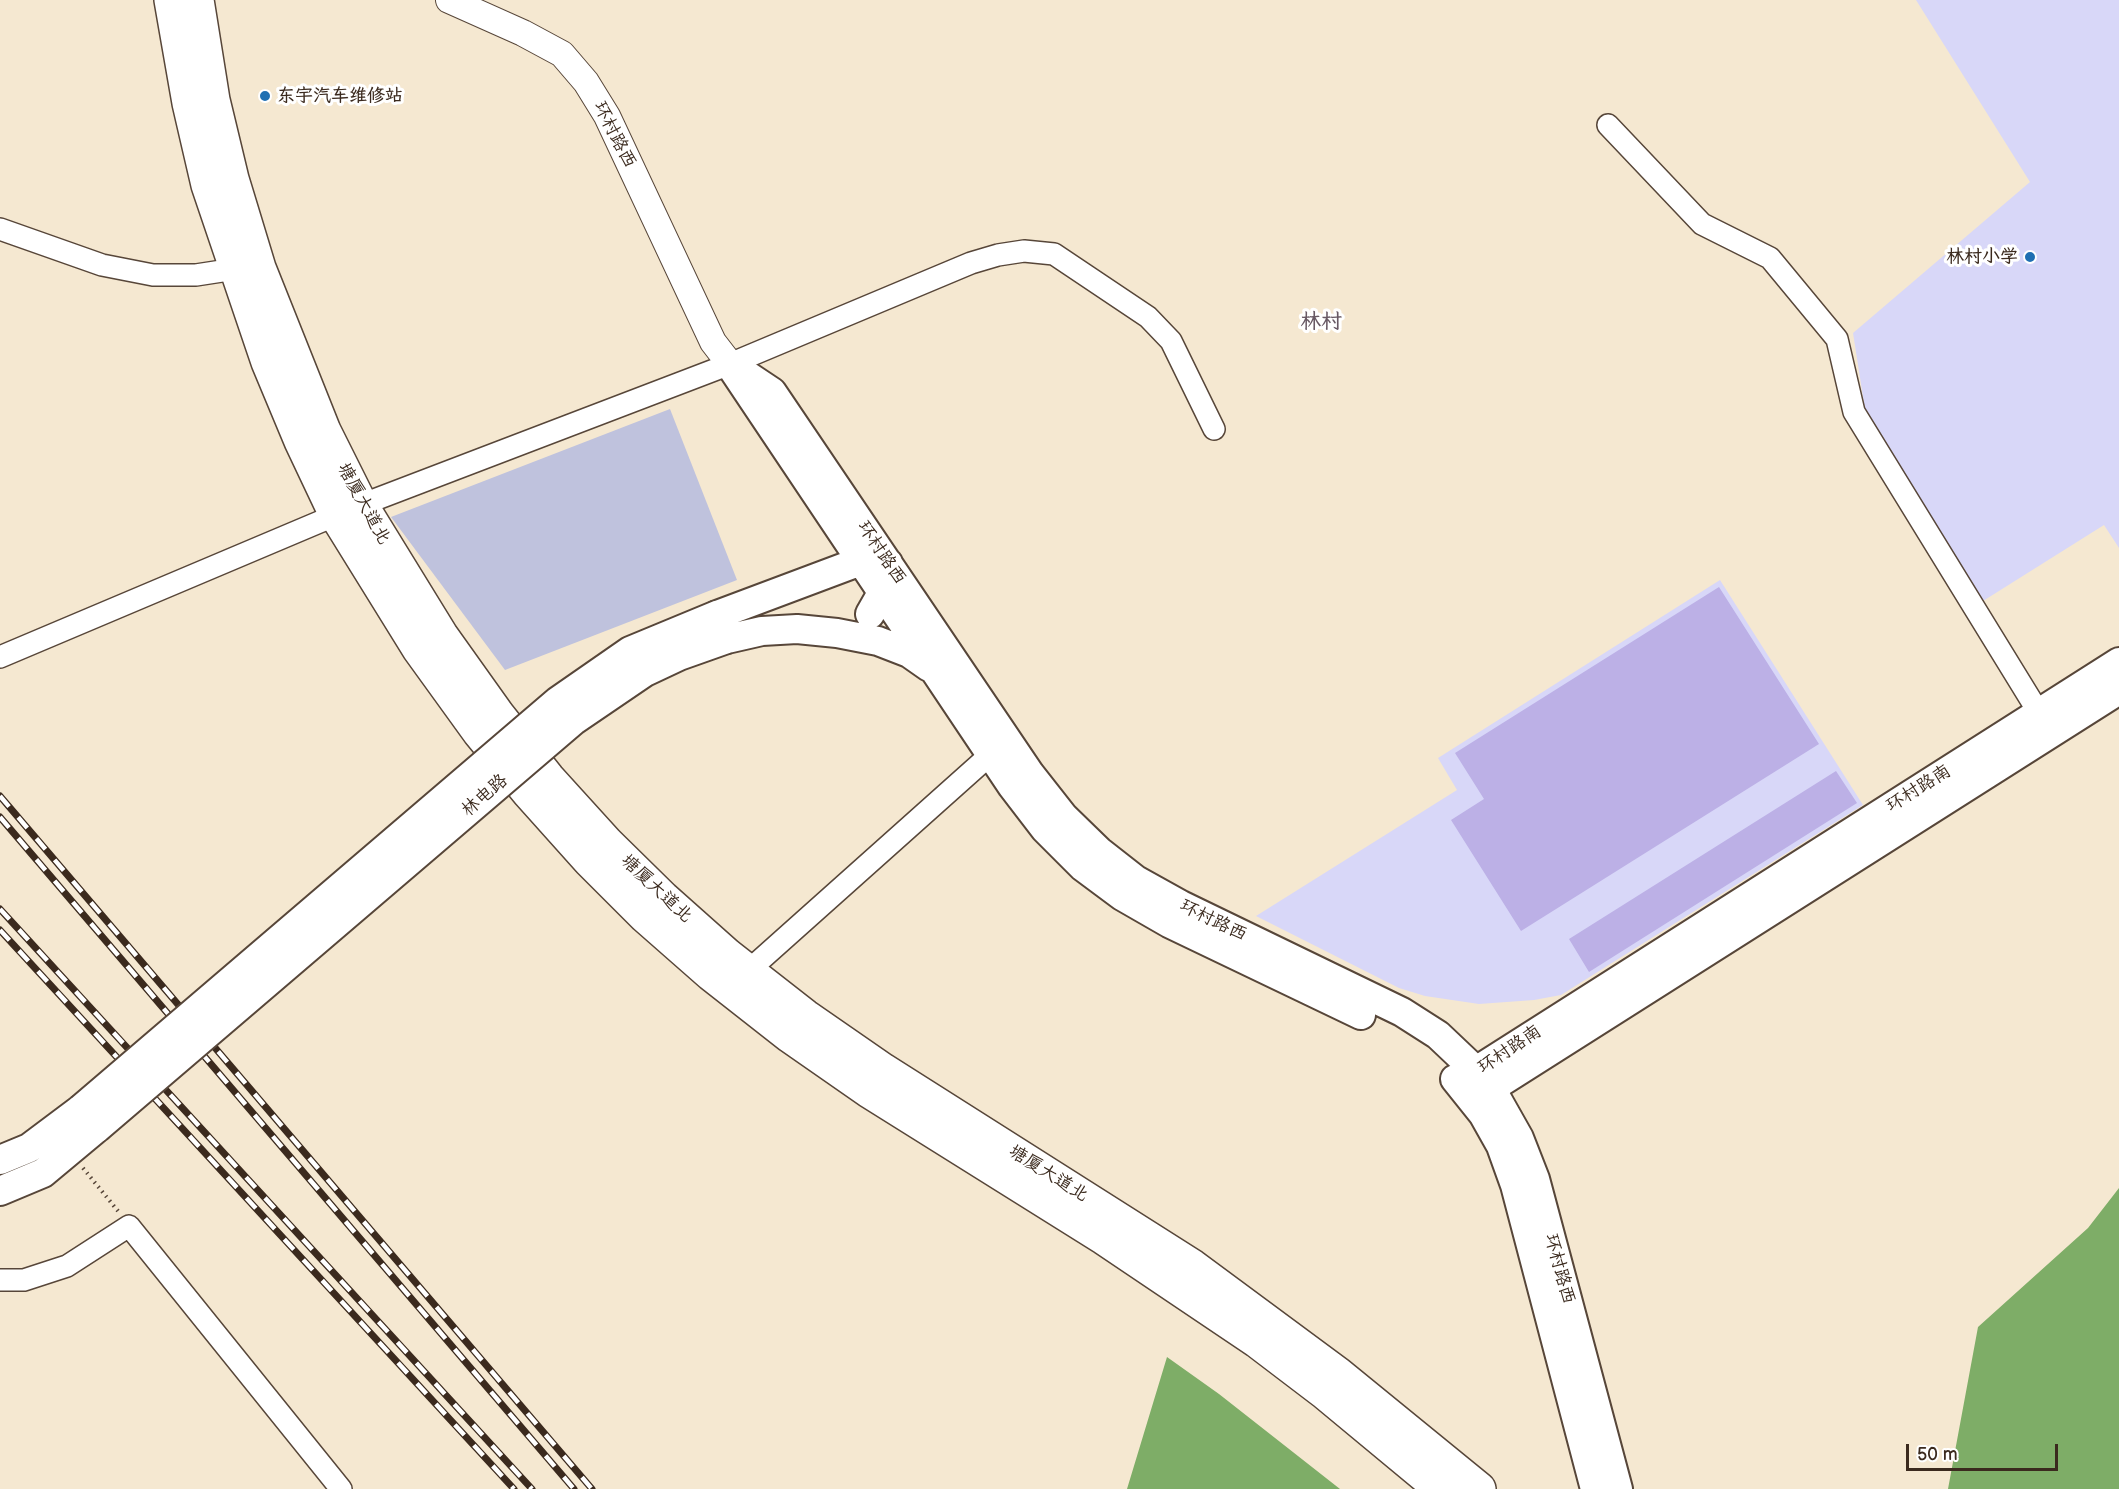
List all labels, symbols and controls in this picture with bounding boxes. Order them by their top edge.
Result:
place label: 东宇汽车维修站 [277,85,403,107]
marker: 东宇汽车维修站 [258,89,272,103]
street label: 环村路西 [588,98,640,172]
place label: 林村小学 [1946,246,2018,268]
marker: 林村小学 [2023,250,2037,264]
district label: 林村 [1300,310,1342,336]
street label: 塘厦大道北 [332,459,394,549]
street label: 环村路西 [852,517,910,589]
street label: 环村路南 [1883,761,1955,817]
street label: 林电路 [458,770,512,822]
street label: 塘厦大道北 [616,850,696,928]
street label: 环村路西 [1176,896,1250,946]
street label: 环村路南 [1474,1021,1546,1079]
street label: 塘厦大道北 [1004,1141,1092,1207]
street label: 环村路西 [1539,1231,1579,1307]
scale bar [1909,1432,2060,1470]
text: 50 m [1917,1444,1958,1465]

